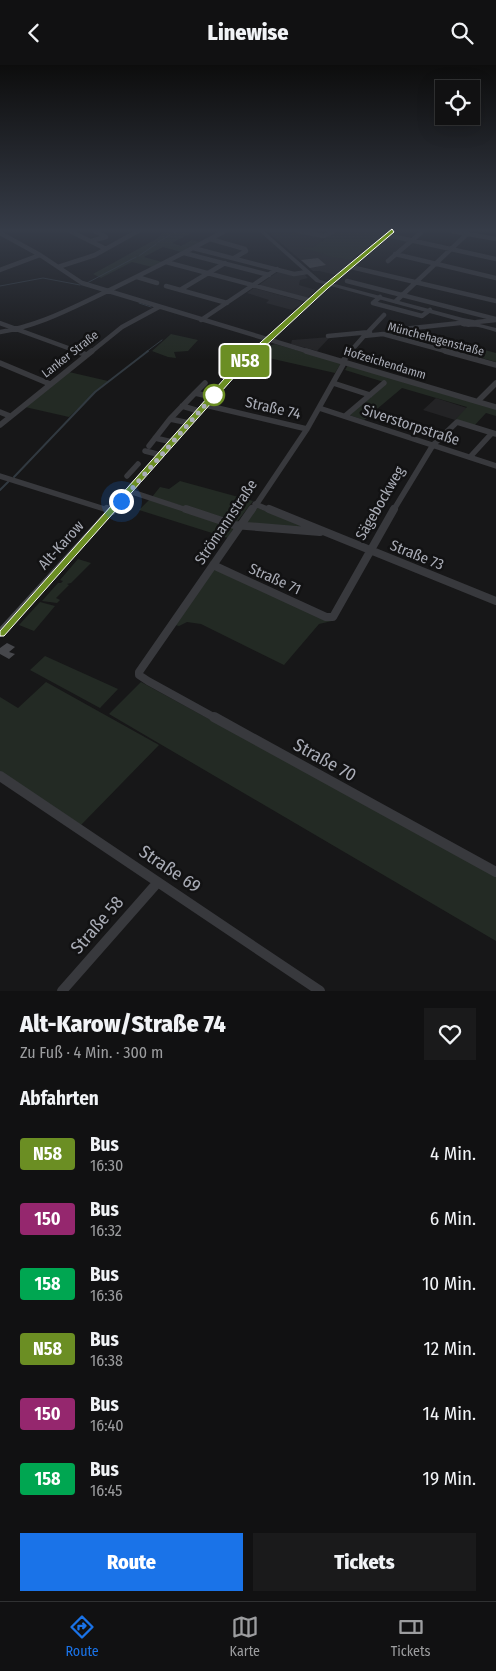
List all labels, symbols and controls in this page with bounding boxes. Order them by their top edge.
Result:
icon: back [20,19,48,47]
text: Linewise [208,19,288,46]
icon: search [448,19,476,47]
map controls [435,80,480,125]
button: locate [435,80,480,125]
street label: Münchehagenstraße [386,319,486,359]
street label: Lanker Straße [39,328,101,380]
street label: Hofzeichendamm [342,344,428,382]
line badge: N58 [216,345,274,377]
text: N58 [230,350,260,372]
unlabelled marker [203,384,225,406]
street label: Straße 74 [244,393,302,423]
street label: Siverstorpstraße [360,401,462,449]
street label: Sägebockweg [352,463,408,543]
street label: Strömannstraße [191,476,261,568]
your location [109,489,134,514]
street label: Alt-Karow [34,517,88,573]
street label: Straße 73 [388,536,447,574]
street label: Straße 71 [246,560,304,598]
street label: Straße 70 [290,734,360,786]
street label: Straße 69 [135,840,205,898]
street label: Straße 58 [66,892,128,958]
button: heart [424,1008,476,1060]
text: Alt-Karow/Straße 74 [20,1010,226,1038]
text: Zu Fuß · 4 Min. · 300 m [20,1043,163,1062]
text: Abfahrten [20,1087,99,1110]
text: Bus [90,1133,119,1156]
text: 4 Min. [430,1142,476,1165]
text: N58 [33,1143,62,1165]
text: 16:30 [90,1156,123,1175]
text: Bus [90,1198,119,1221]
text: 6 Min. [430,1207,476,1230]
text: 150 [34,1208,61,1230]
text: 16:32 [90,1221,122,1240]
text: Bus [90,1263,119,1286]
text: 10 Min. [422,1272,476,1295]
text: 158 [35,1273,60,1295]
text: 16:36 [90,1286,123,1305]
text: Bus [90,1328,119,1351]
text: 12 Min. [423,1337,476,1360]
text: N58 [33,1338,62,1360]
text: 16:38 [90,1351,123,1370]
text: Bus [90,1393,119,1416]
text: 14 Min. [423,1402,476,1425]
text: 150 [34,1403,61,1425]
text: 16:40 [90,1416,124,1435]
text: Bus [90,1458,119,1481]
text: 19 Min. [423,1467,476,1490]
text: 158 [35,1468,60,1490]
text: 16:45 [90,1481,122,1500]
button: Route [20,1533,243,1591]
button: Tickets [253,1533,476,1591]
tab: Route [65,1613,99,1660]
tab: Karte [230,1613,260,1660]
tab: Tickets [391,1613,431,1660]

